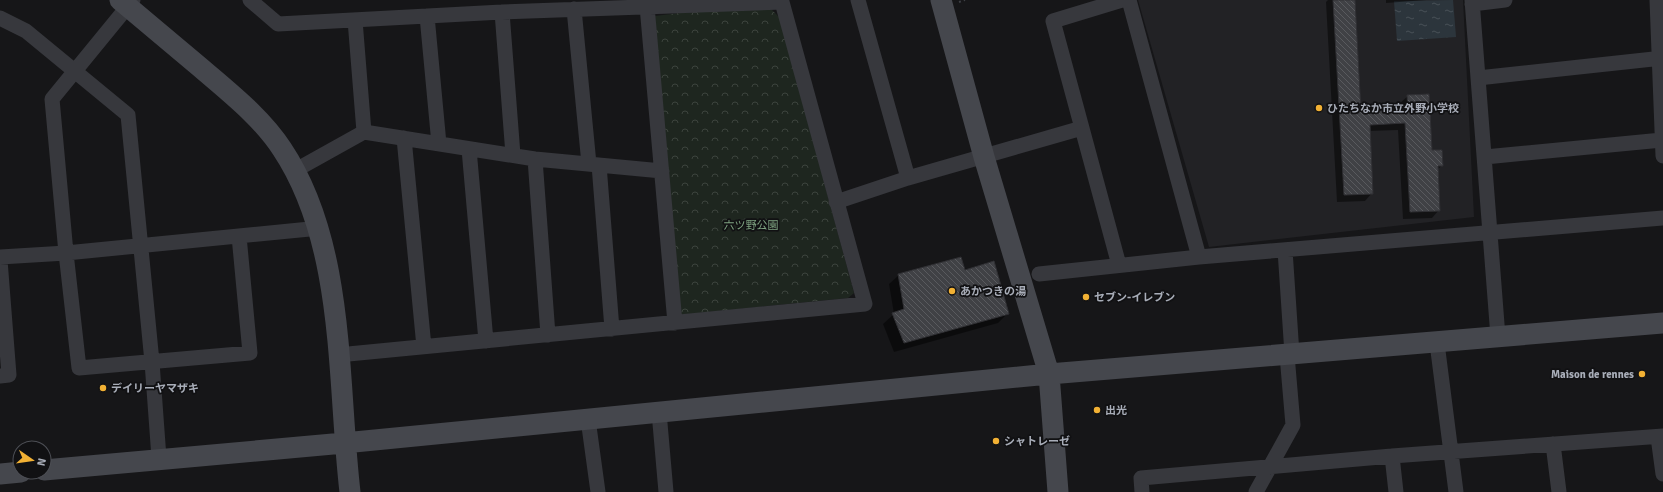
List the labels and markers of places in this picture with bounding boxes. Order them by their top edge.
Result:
place label: ひたちなか市立外野小学校 [1327,102,1459,115]
marker: ひたちなか市立外野小学校 [1314,103,1324,113]
place label: あかつきの湯 [960,285,1026,298]
marker: あかつきの湯 [947,286,957,296]
place label: セブン-イレブン [1094,291,1175,304]
marker: セブン-イレブン [1081,292,1091,302]
place label: Maison de rennes [1551,368,1634,381]
marker: Maison de rennes [1637,369,1647,379]
place label: デイリーヤマザキ [111,382,199,395]
marker: デイリーヤマザキ [98,383,108,393]
place label: 出光 [1105,404,1127,417]
marker: 出光 [1092,405,1102,415]
place label: シャトレーゼ [1004,435,1070,448]
marker: シャトレーゼ [991,436,1001,446]

